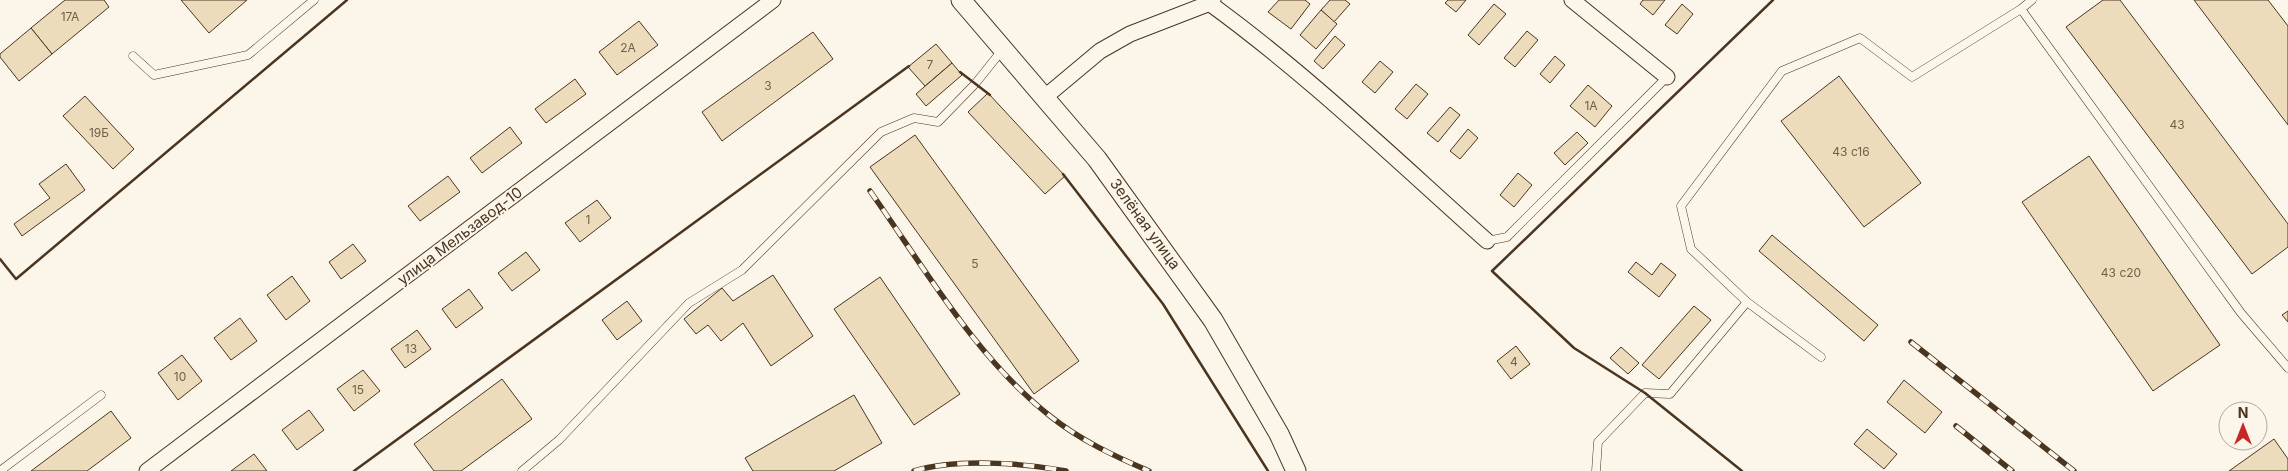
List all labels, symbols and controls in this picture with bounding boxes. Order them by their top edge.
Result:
house number: 17А [61,9,79,24]
house number: 2А [620,40,636,55]
house number: 7 [927,57,934,72]
house number: 3 [764,78,772,93]
house number: 1А [1584,98,1598,113]
house number: 4З [2169,117,2185,132]
house number: 19Б [89,125,109,140]
house number: 4З с16 [1832,144,1870,159]
street label: Зелёная улица [1106,174,1185,273]
street label: улица Мельзавод-10 [394,182,526,289]
house number: 1 [586,212,590,227]
house number: 5 [971,256,979,271]
house number: 4З с20 [2101,265,2141,280]
house number: 13 [405,341,417,356]
house number: 4 [1510,354,1518,369]
house number: 10 [174,369,186,384]
house number: 15 [352,382,364,397]
north arrow [2218,401,2268,451]
text: N [2238,404,2248,421]

